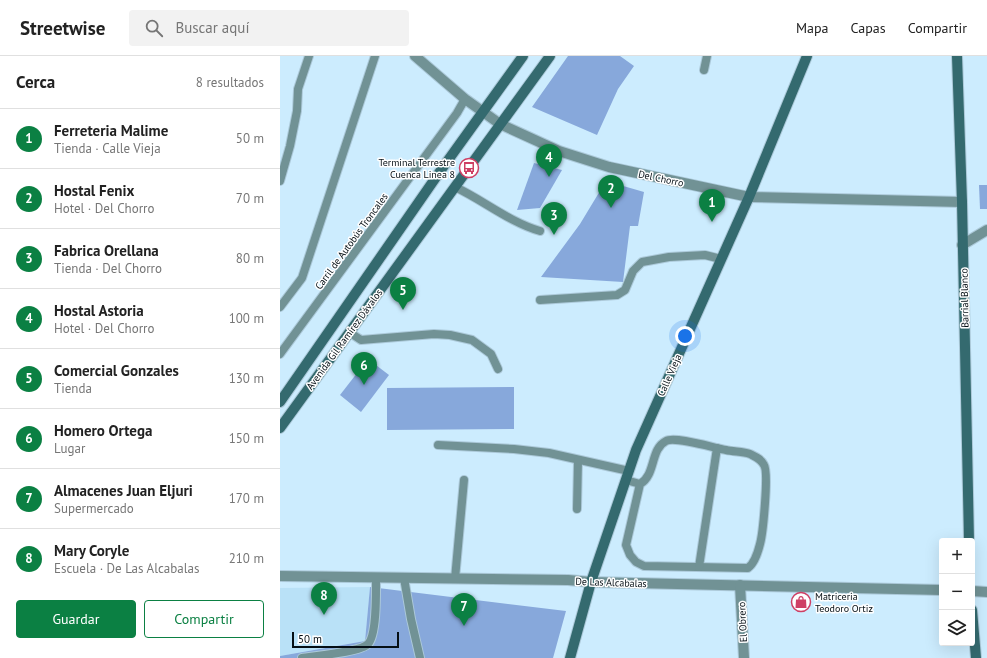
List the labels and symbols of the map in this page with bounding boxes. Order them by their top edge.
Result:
pin: 4 [536,144,562,177]
place label: Terminal Terrestre Cuenca Linea 8 [378,156,455,181]
bus stop icon: Terminal Terrestre Cuenca Linea 8 [458,157,480,179]
street label: Del Chorro [637,167,685,190]
pin: 2 [598,175,624,208]
pin: 1 [699,189,725,222]
street label: Carril de Autobús Troncales [312,191,391,292]
pin: 3 [541,202,567,235]
street label: Barrial Blanco [957,268,972,328]
pin: 5 [390,277,416,310]
street label: Avenida Gil Ramírez Dávalos [303,286,385,392]
your location [675,326,695,346]
pin: 6 [351,352,377,385]
street label: Calle Vieja [654,352,685,398]
street label: De Las Alcabalas [575,575,647,590]
pin: 8 [311,582,337,615]
place label: Matriceria Teodoro Ortiz [815,590,873,615]
shop icon: Matriceria Teodoro Ortiz [790,591,812,613]
pin: 7 [451,593,477,626]
street label: El Obrero [735,601,750,643]
scale bar [292,630,399,649]

